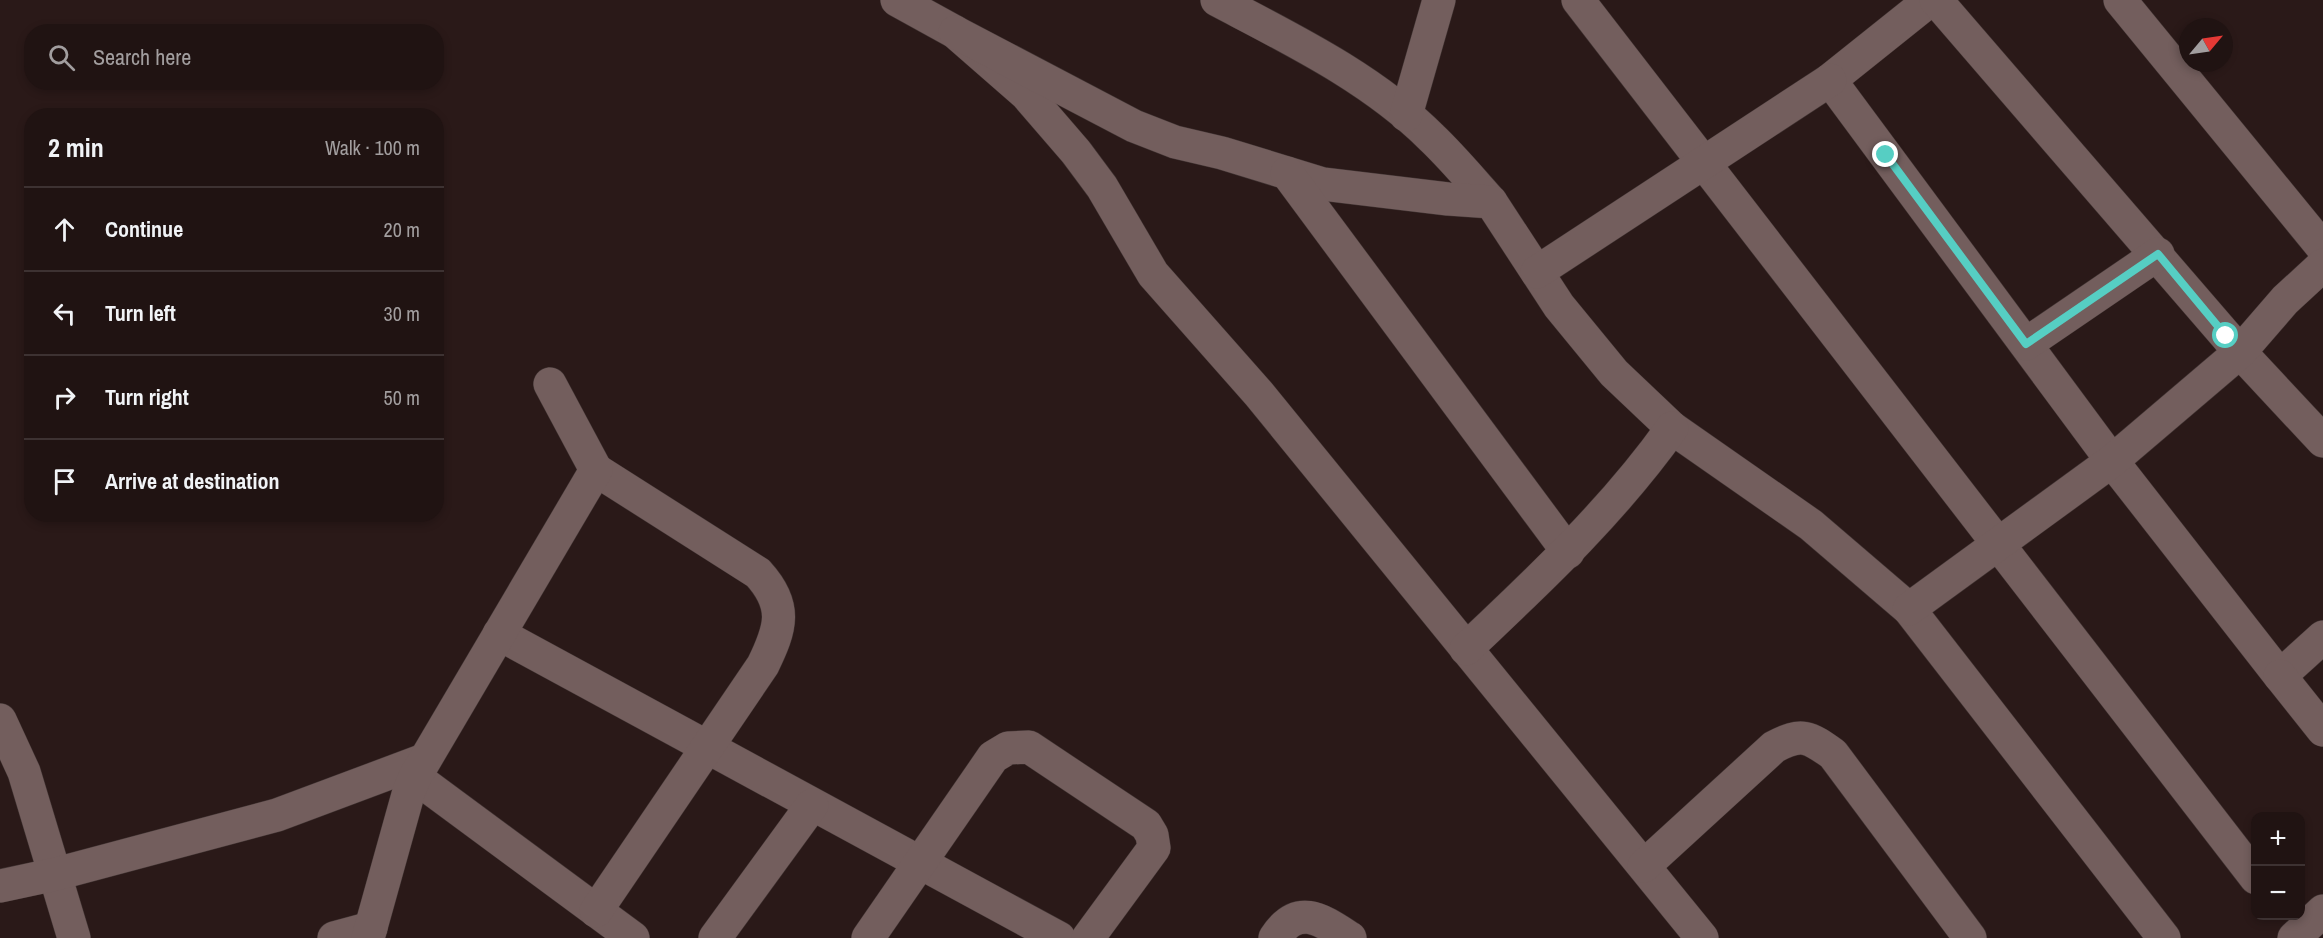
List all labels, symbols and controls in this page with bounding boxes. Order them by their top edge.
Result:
north arrow [2179,18,2233,72]
search box [24,24,444,90]
icon: search [45,41,78,74]
text: Search here [93,42,191,72]
text: 2 min [48,130,104,165]
text: Walk · 100 m [325,134,420,161]
route end [1872,141,1898,167]
icon: ahead [48,213,81,246]
text: Continue [105,214,183,244]
text: 20 m [384,216,420,243]
icon: left [48,297,81,330]
text: Turn left [105,298,176,328]
text: 30 m [384,300,420,327]
route start [2212,322,2238,348]
icon: right [48,381,81,414]
text: Turn right [105,382,189,412]
text: 50 m [384,384,420,411]
icon: arrive [48,465,81,498]
text: Arrive at destination [105,466,279,496]
map controls [2251,812,2305,920]
button: + [2251,812,2305,866]
button: − [2251,866,2305,920]

